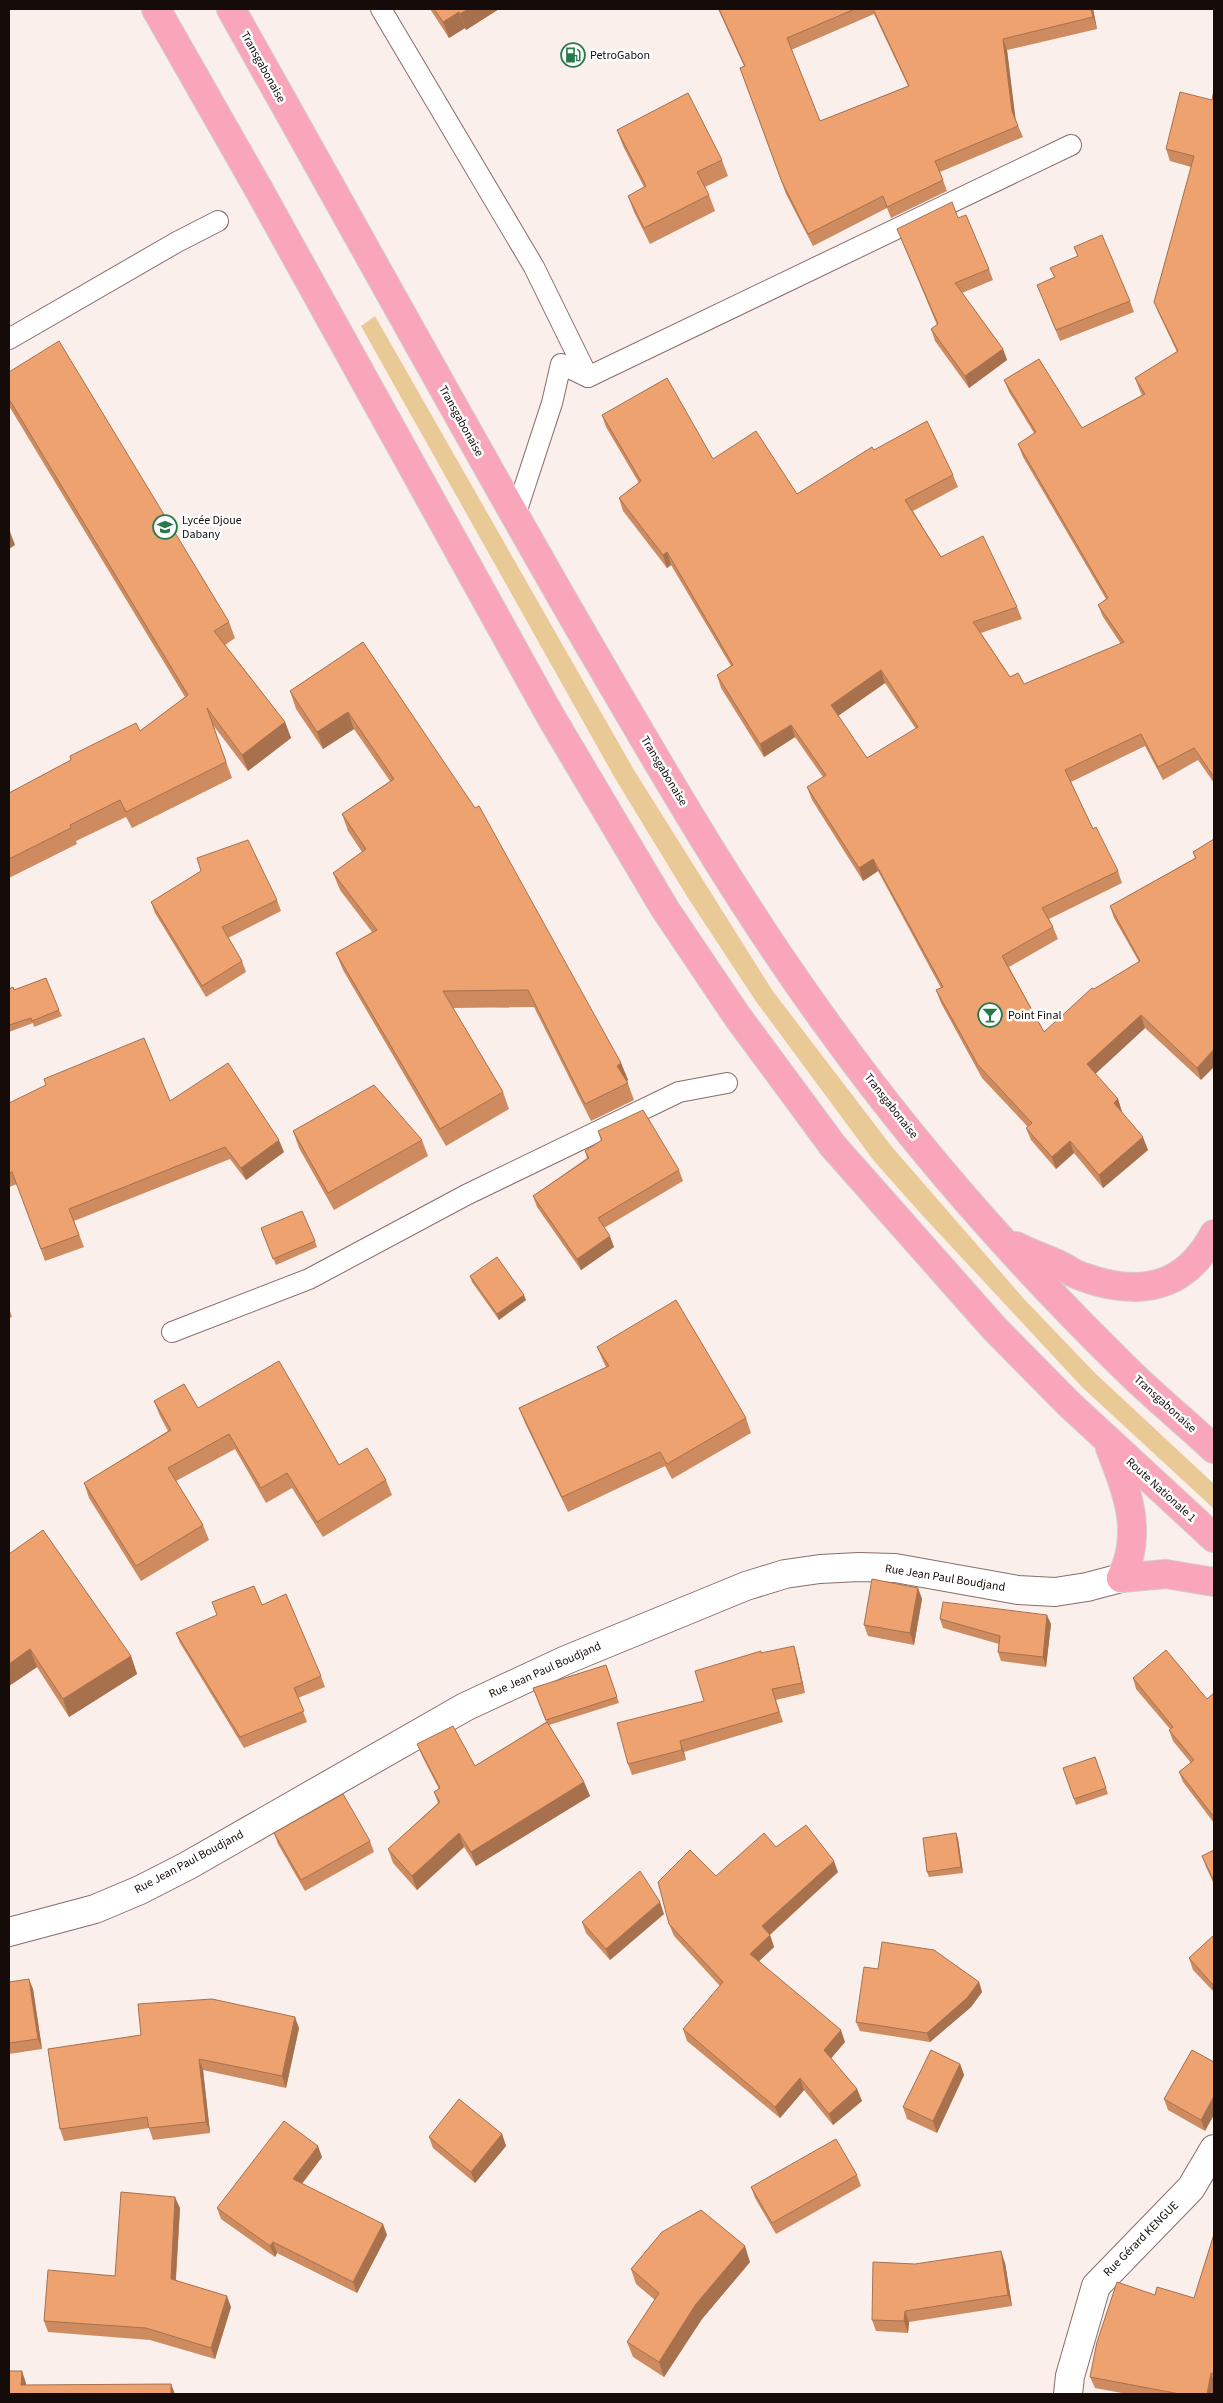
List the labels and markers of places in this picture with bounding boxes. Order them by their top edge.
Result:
fuel station icon: PetroGabon [560,42,586,68]
place label: PetroGabon [590,47,650,64]
place label: Lycée Djoue Dabany [182,512,242,543]
school or university icon: Lycée Djoue Dabany [152,514,178,540]
bar icon: Point Final [977,1002,1003,1028]
place label: Point Final [1008,1007,1062,1024]

